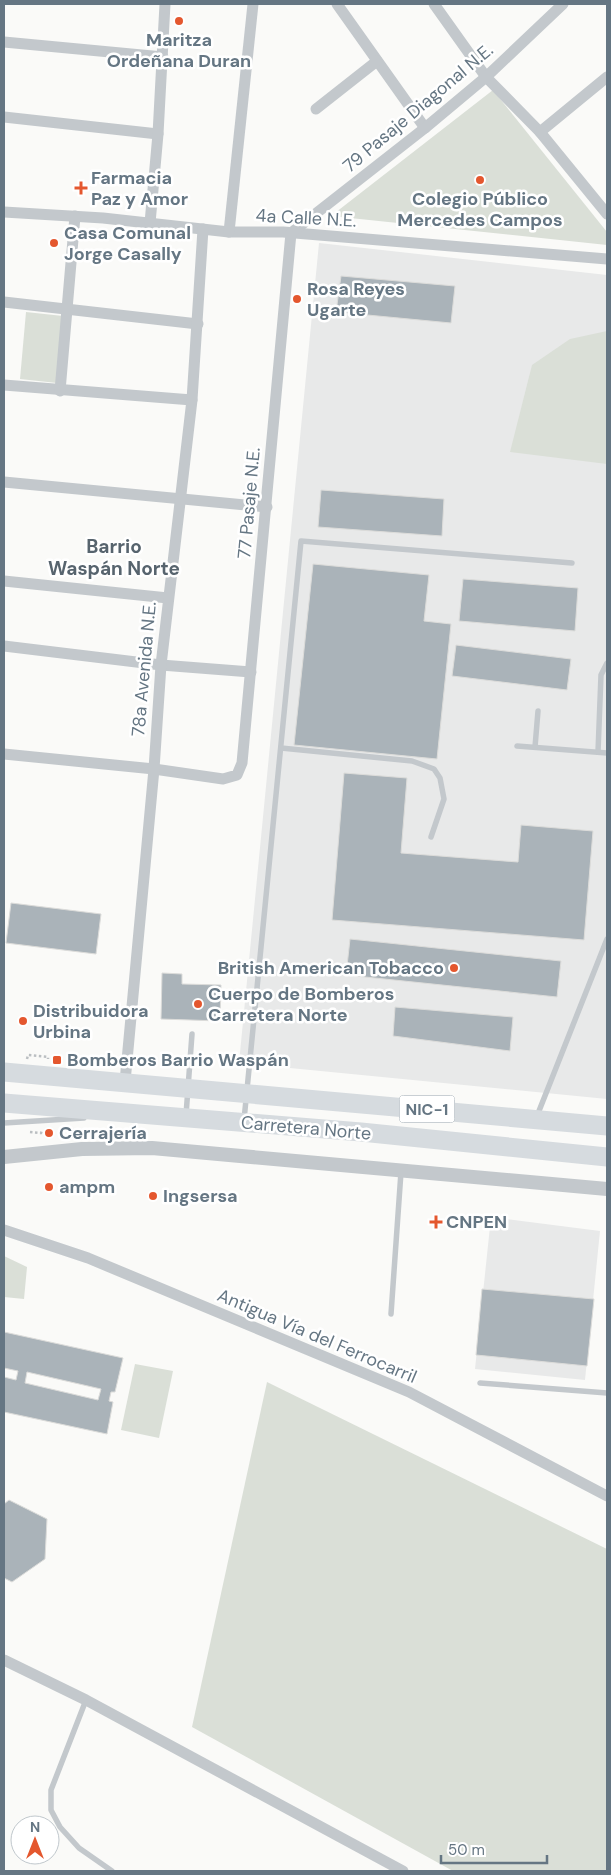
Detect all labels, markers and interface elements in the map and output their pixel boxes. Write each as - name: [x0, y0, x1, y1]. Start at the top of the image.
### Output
- marker: Maritza Ordeñana Duran: [173, 15, 185, 27]
- place label: Maritza Ordeñana Duran: [107, 28, 251, 73]
- street label: 79 Pasaje Diagonal N.E.: [338, 38, 498, 178]
- place label: Farmacia Paz y Amor: [91, 166, 188, 211]
- marker: Colegio Público Mercedes Campos: [474, 174, 486, 186]
- marker: Farmacia Paz y Amor: [75, 182, 87, 194]
- place label: Colegio Público Mercedes Campos: [397, 187, 563, 232]
- street label: 4a Calle N.E.: [255, 203, 357, 233]
- place label: Casa Comunal Jorge Casally: [64, 221, 191, 266]
- marker: Casa Comunal Jorge Casally: [48, 237, 60, 249]
- place label: Rosa Reyes Ugarte: [307, 277, 405, 322]
- marker: Rosa Reyes Ugarte: [291, 293, 303, 305]
- street label: 77 Pasaje N.E.: [232, 446, 266, 560]
- district label: Barrio Waspán Norte: [48, 534, 180, 581]
- street label: 78a Avenida N.E.: [126, 601, 162, 737]
- place label: British American Tobacco: [218, 956, 444, 980]
- marker: British American Tobacco: [448, 962, 460, 974]
- place label: Cuerpo de Bomberos Carretera Norte: [208, 982, 394, 1027]
- marker: Cuerpo de Bomberos Carretera Norte: [192, 998, 204, 1010]
- place label: Distribuidora Urbina: [33, 999, 149, 1044]
- marker: Distribuidora Urbina: [17, 1015, 29, 1027]
- place label: Bomberos Barrio Waspán: [67, 1048, 289, 1072]
- marker: Bomberos Barrio Waspán: [51, 1054, 63, 1066]
- road number: NIC-1: [400, 1096, 454, 1122]
- street label: Carretera Norte: [240, 1110, 372, 1146]
- place label: Cerrajería: [59, 1121, 147, 1145]
- marker: Cerrajería: [43, 1127, 55, 1139]
- place label: ampm: [59, 1175, 115, 1199]
- marker: ampm: [43, 1181, 55, 1193]
- place label: Ingsersa: [163, 1184, 238, 1208]
- marker: Ingsersa: [147, 1190, 159, 1202]
- place label: CNPEN: [446, 1210, 507, 1234]
- marker: CNPEN: [430, 1216, 442, 1228]
- street label: Antigua Vía del Ferrocarril: [214, 1283, 420, 1389]
- north arrow: [10, 1815, 60, 1865]
- text: N: [30, 1818, 40, 1836]
- scale bar: [441, 1832, 547, 1864]
- text: 50 m: [448, 1840, 485, 1860]

